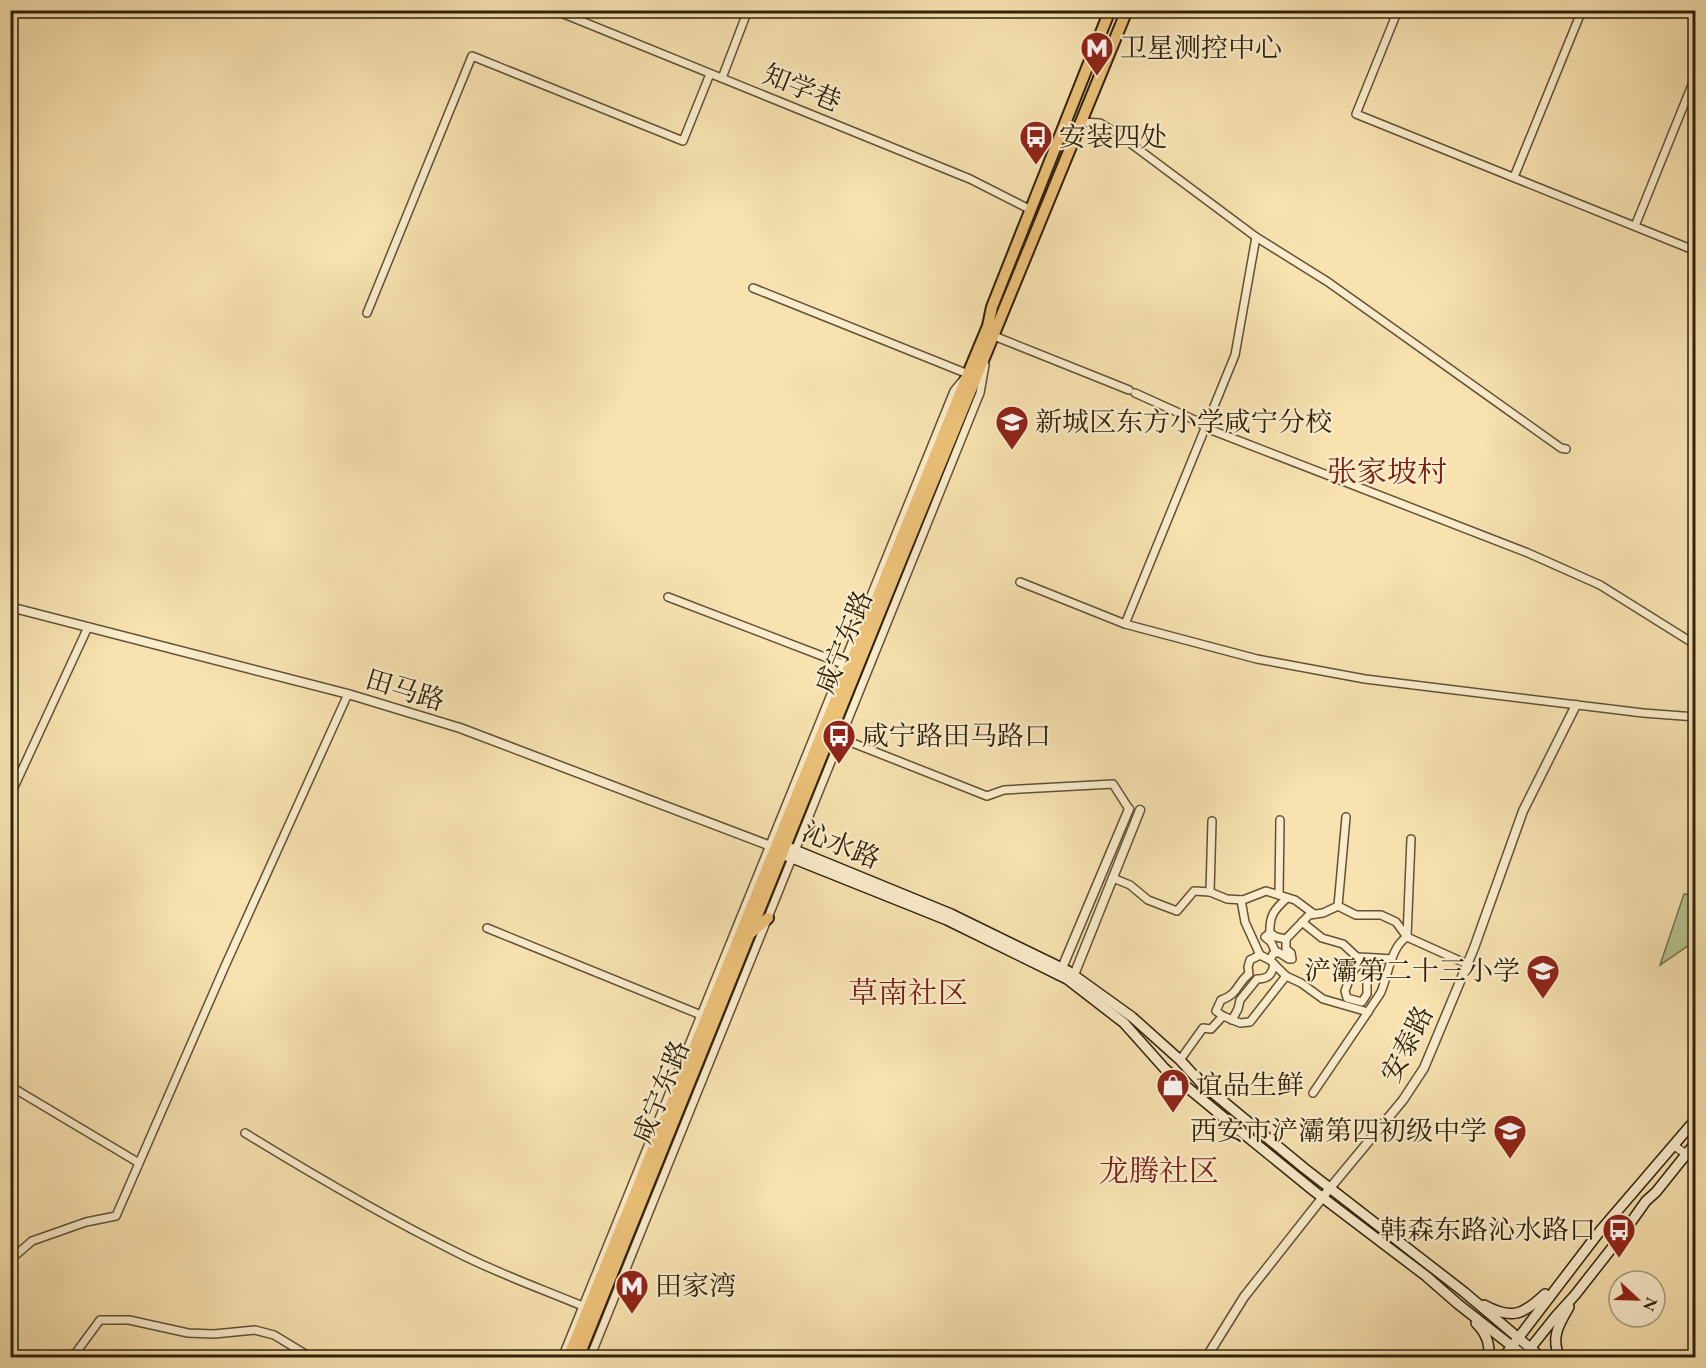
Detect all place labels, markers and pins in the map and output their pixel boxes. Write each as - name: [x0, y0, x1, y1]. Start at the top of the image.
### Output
- metro station icon: 卫星测控中心: [1079, 30, 1115, 77]
- place label: 卫星测控中心: [1120, 30, 1282, 65]
- bus stop icon: 安装四处: [1018, 119, 1054, 166]
- place label: 安装四处: [1059, 119, 1167, 154]
- school or university icon: 新城区东方小学咸宁分校: [994, 404, 1030, 451]
- place label: 新城区东方小学咸宁分校: [1035, 404, 1332, 439]
- bus stop icon: 咸宁路田马路口: [821, 718, 857, 765]
- place label: 咸宁路田马路口: [862, 718, 1051, 753]
- place label: 浐灞第二十三小学: [1304, 953, 1520, 988]
- school or university icon: 浐灞第二十三小学: [1525, 953, 1561, 1000]
- shop icon: 谊品生鲜: [1155, 1067, 1191, 1114]
- place label: 谊品生鲜: [1196, 1067, 1304, 1102]
- place label: 西安市浐灞第四初级中学: [1190, 1113, 1487, 1148]
- school or university icon: 西安市浐灞第四初级中学: [1492, 1113, 1528, 1160]
- place label: 韩森东路沁水路口: [1380, 1212, 1596, 1247]
- bus stop icon: 韩森东路沁水路口: [1601, 1212, 1637, 1259]
- metro station icon: 田家湾: [614, 1268, 650, 1315]
- place label: 田家湾: [655, 1268, 736, 1303]

